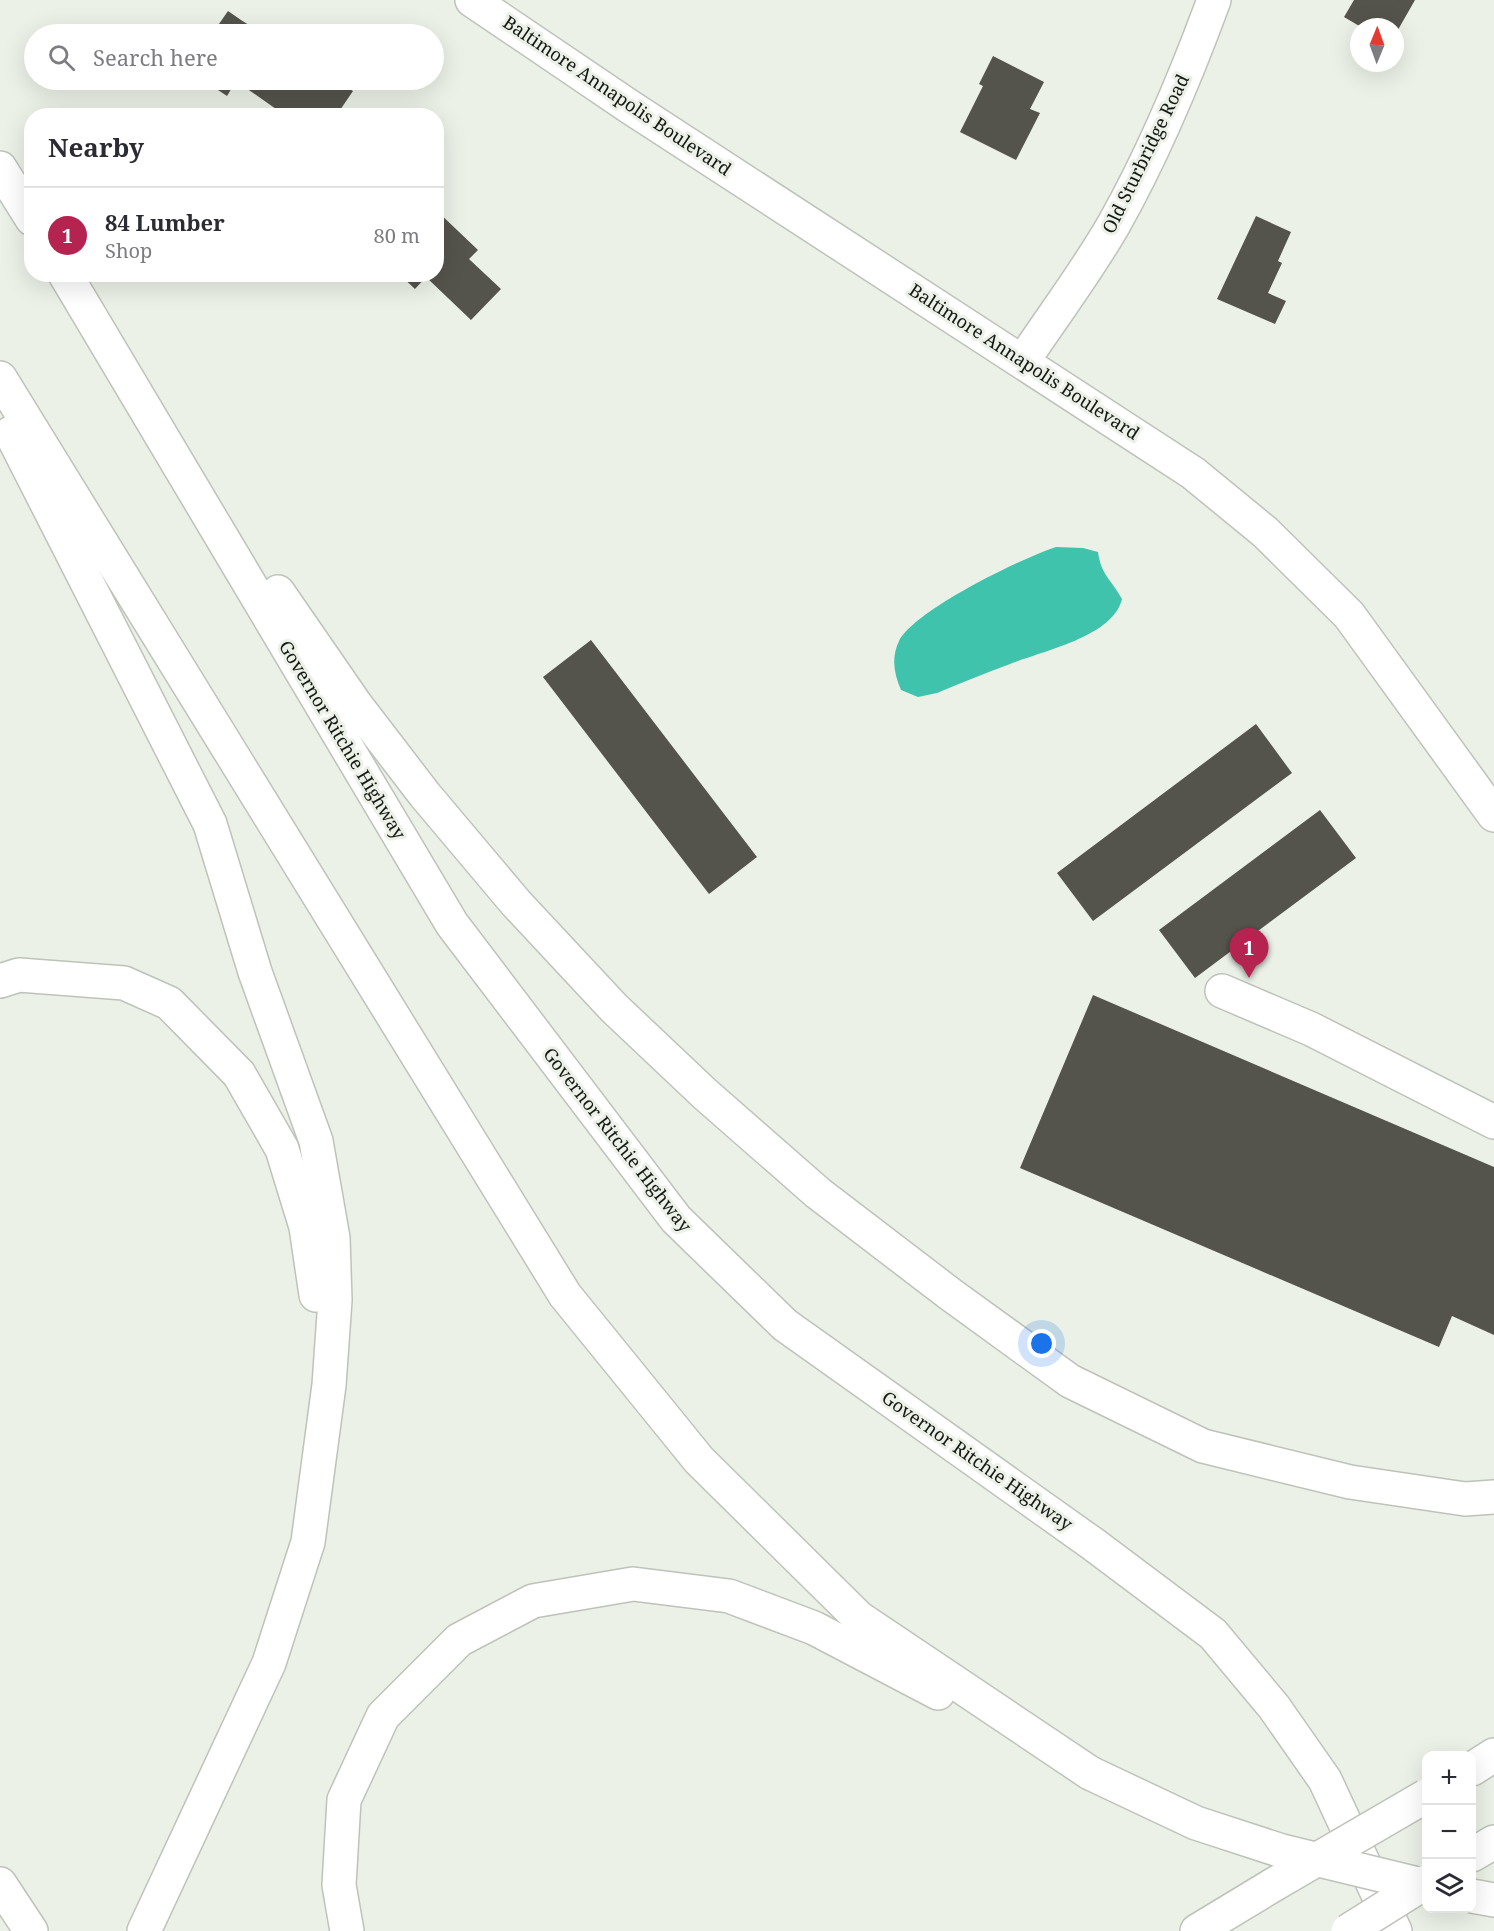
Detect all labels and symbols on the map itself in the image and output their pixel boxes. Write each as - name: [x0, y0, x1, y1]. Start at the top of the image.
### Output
- street label: Baltimore Annapolis Boulevard: [499, 10, 736, 181]
- north arrow: [1350, 18, 1404, 72]
- street label: Old Sturbridge Road: [1096, 70, 1194, 237]
- street label: Baltimore Annapolis Boulevard: [905, 277, 1144, 445]
- street label: Governor Ritchie Highway: [274, 636, 412, 844]
- pin: 1: [1230, 928, 1268, 978]
- street label: Governor Ritchie Highway: [538, 1042, 698, 1237]
- your location: [1027, 1329, 1056, 1358]
- street label: Governor Ritchie Highway: [877, 1385, 1078, 1536]

